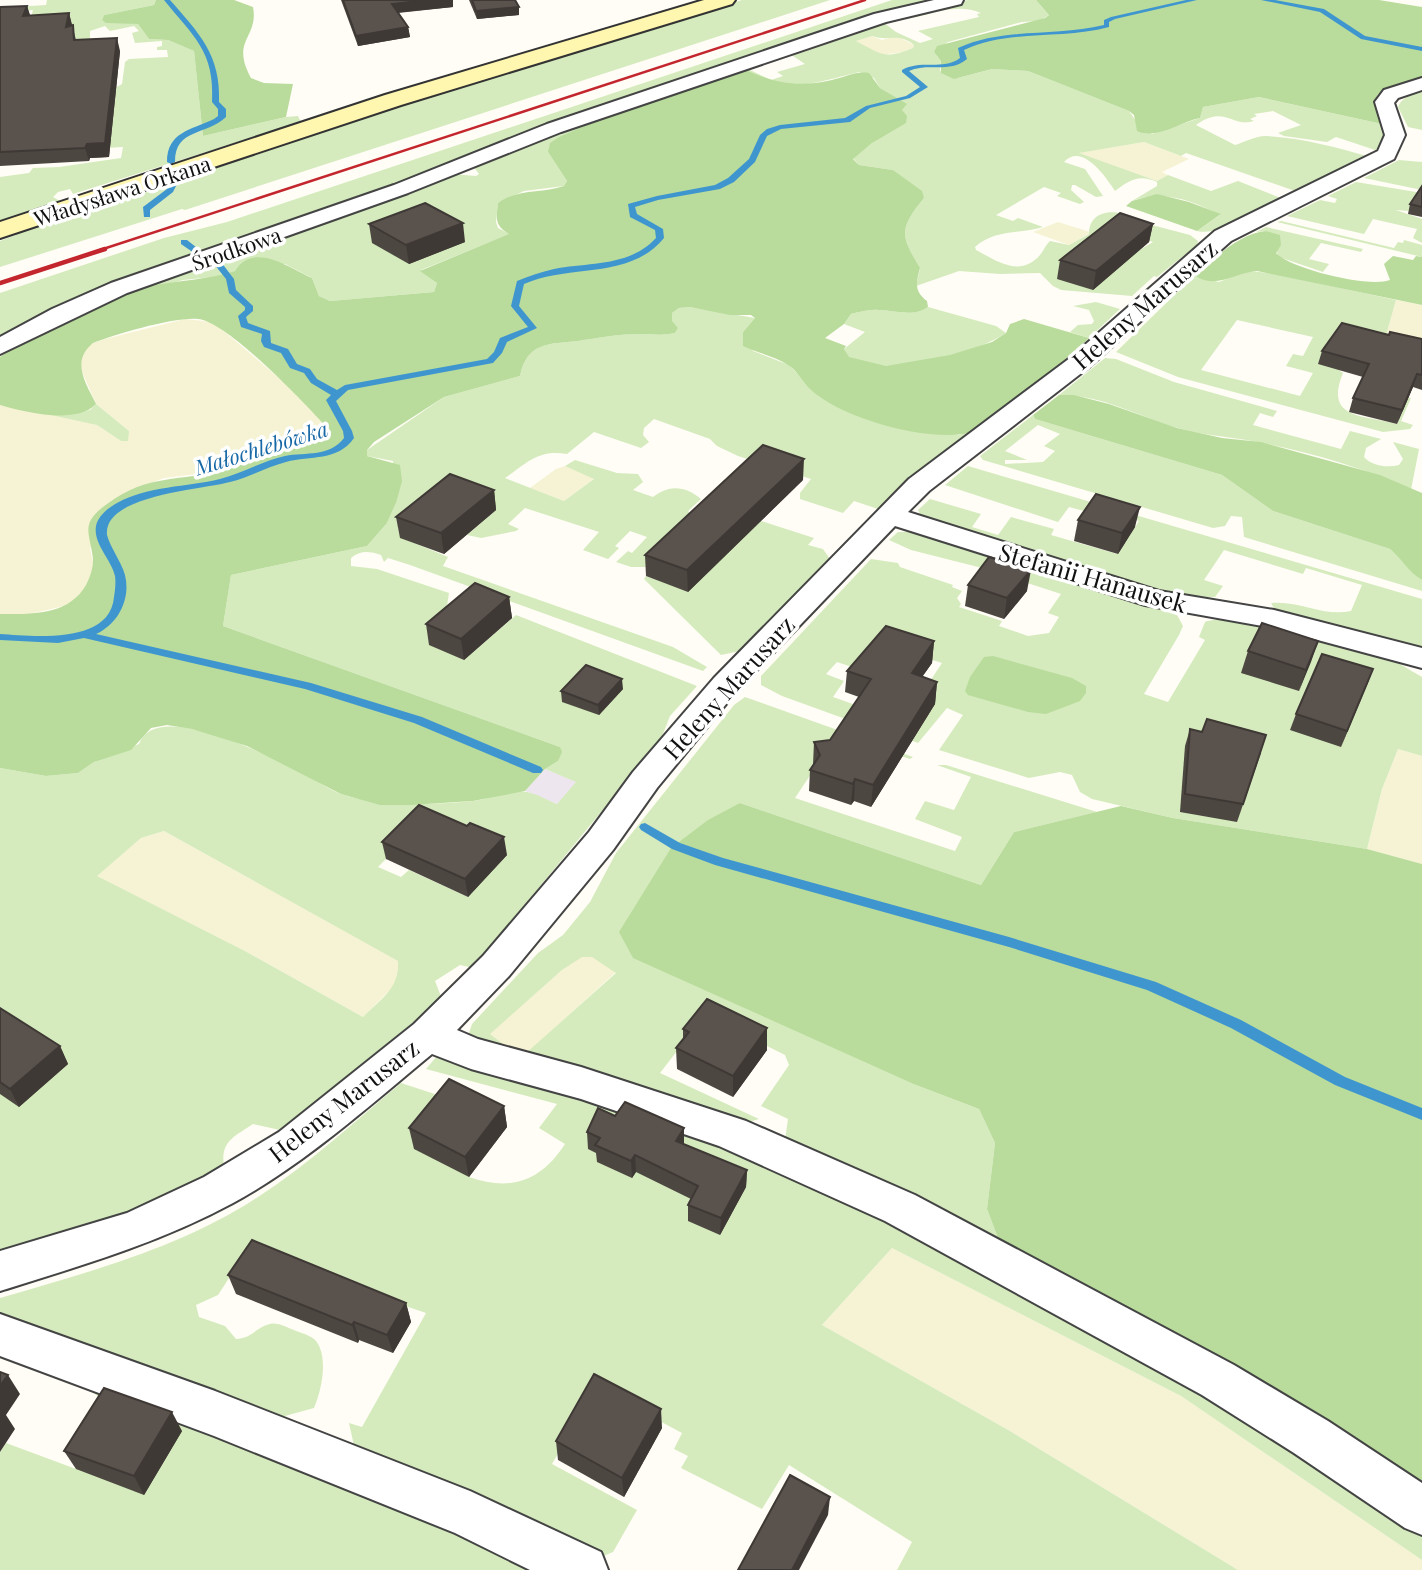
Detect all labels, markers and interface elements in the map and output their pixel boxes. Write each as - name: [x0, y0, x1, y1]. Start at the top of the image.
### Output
- street label: Władysława Orkana: [29, 148, 215, 232]
- street label: Środkowa: [188, 219, 285, 276]
- street label: Heleny Marusarz: [1065, 232, 1223, 376]
- water label: Małochlebówka: [190, 414, 331, 481]
- street label: Stefanii Hanausek: [995, 535, 1192, 619]
- street label: Heleny Marusarz: [655, 609, 801, 765]
- street label: Heleny Marusarz: [261, 1031, 425, 1169]

